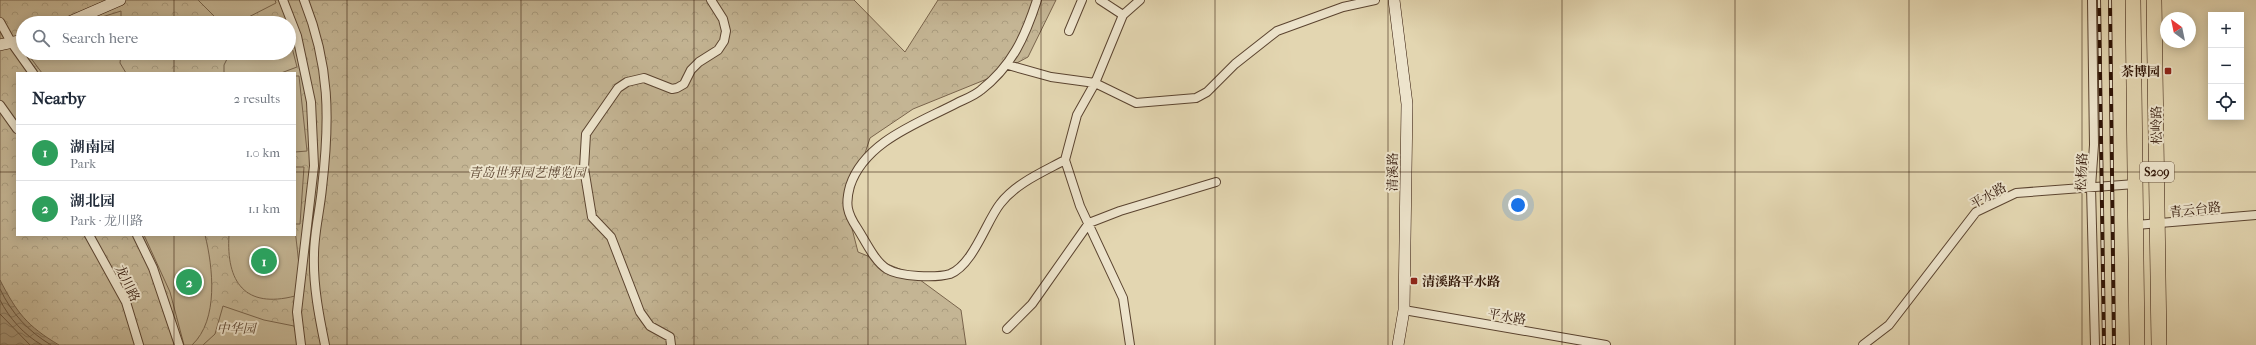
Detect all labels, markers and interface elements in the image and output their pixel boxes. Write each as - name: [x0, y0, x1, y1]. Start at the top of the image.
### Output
- north arrow: [2160, 12, 2196, 48]
- map controls: [2208, 12, 2244, 120]
- button: +: [2208, 12, 2244, 48]
- search box: [16, 16, 296, 60]
- icon: search: [30, 27, 52, 49]
- text: Search here: [62, 29, 138, 47]
- button: −: [2208, 48, 2244, 84]
- place label: 茶博园: [2121, 64, 2160, 79]
- marker: 茶博园: [2163, 66, 2173, 76]
- button: locate: [2208, 84, 2244, 120]
- text: Nearby: [32, 88, 86, 108]
- text: 2 results: [234, 91, 280, 106]
- street label: 松岭路: [2149, 105, 2164, 145]
- text: 湖南园: [70, 138, 115, 156]
- text: 1: [43, 145, 47, 160]
- text: 1.0 km: [245, 145, 280, 160]
- street label: 清溪路: [1385, 152, 1400, 192]
- street label: 松杨路: [2073, 152, 2090, 192]
- text: Park: [70, 156, 96, 171]
- road number: S209: [2140, 162, 2174, 182]
- park label: 青岛世界园艺博览园: [468, 165, 587, 180]
- street label: 平水路: [1968, 179, 2009, 211]
- text: 湖北园: [70, 192, 115, 210]
- your location: [1508, 195, 1528, 215]
- street label: 青云台路: [2168, 199, 2222, 220]
- text: 2: [42, 201, 48, 216]
- text: 1.1 km: [248, 201, 280, 216]
- text: Park · 龙川路: [70, 213, 143, 228]
- pin: 1: [251, 246, 277, 276]
- street label: 龙川路: [112, 262, 143, 304]
- pin: 2: [176, 267, 202, 297]
- place label: 清溪路平水路: [1422, 274, 1500, 289]
- marker: 清溪路平水路: [1409, 276, 1419, 286]
- street label: 平水路: [1486, 306, 1527, 327]
- park label: 中华园: [216, 321, 257, 336]

